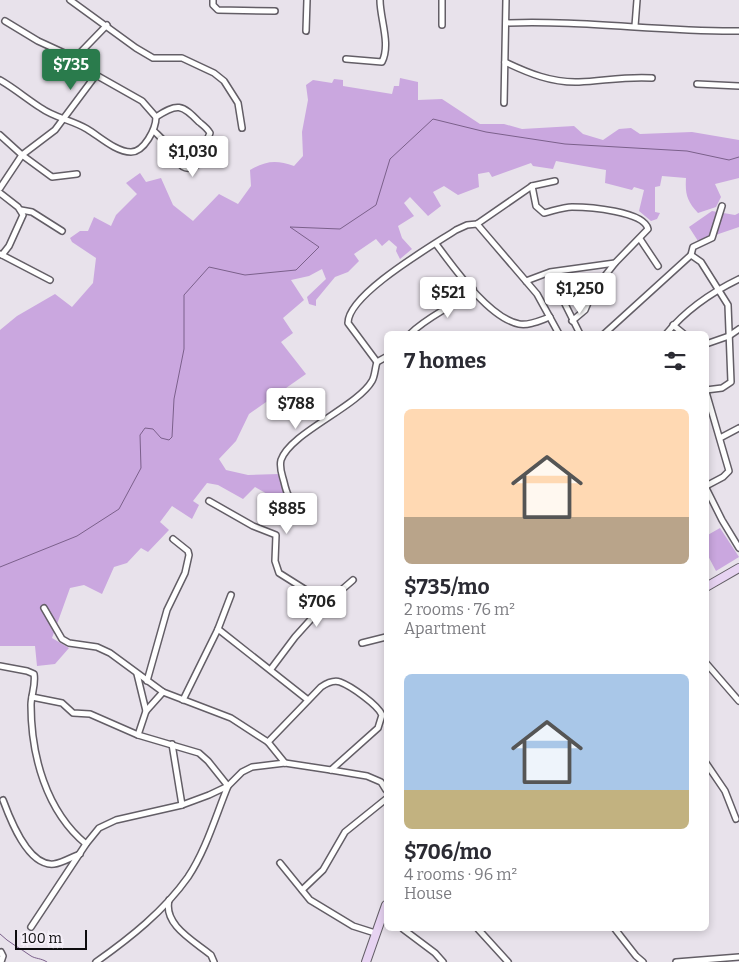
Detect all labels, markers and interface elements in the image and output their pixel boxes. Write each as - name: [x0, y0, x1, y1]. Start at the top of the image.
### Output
- pin: $735: [41, 48, 101, 91]
- text: $735: [53, 55, 89, 74]
- pin: $1,030: [152, 136, 234, 178]
- text: $1,030: [168, 142, 218, 161]
- pin: $1,250: [539, 272, 621, 315]
- pin: $521: [418, 276, 478, 319]
- text: $1,250: [556, 279, 604, 298]
- text: $521: [431, 283, 465, 302]
- icon: filters: [661, 347, 689, 375]
- text: 7 homes: [404, 348, 486, 374]
- pin: $788: [266, 388, 326, 430]
- text: $788: [277, 394, 315, 413]
- icon: home: [502, 442, 592, 532]
- pin: $885: [257, 492, 317, 535]
- text: $885: [268, 499, 306, 518]
- text: $735/mo: [404, 574, 490, 600]
- pin: $706: [287, 586, 347, 628]
- text: $706: [298, 592, 336, 611]
- text: 2 rooms · 76 m²: [404, 600, 515, 619]
- text: Apartment: [404, 619, 486, 638]
- icon: home: [502, 707, 592, 797]
- text: $706/mo: [404, 839, 492, 865]
- text: 4 rooms · 96 m²: [404, 865, 517, 884]
- text: House: [404, 884, 452, 903]
- scale bar: [15, 927, 88, 950]
- text: 100 m: [22, 930, 62, 947]

